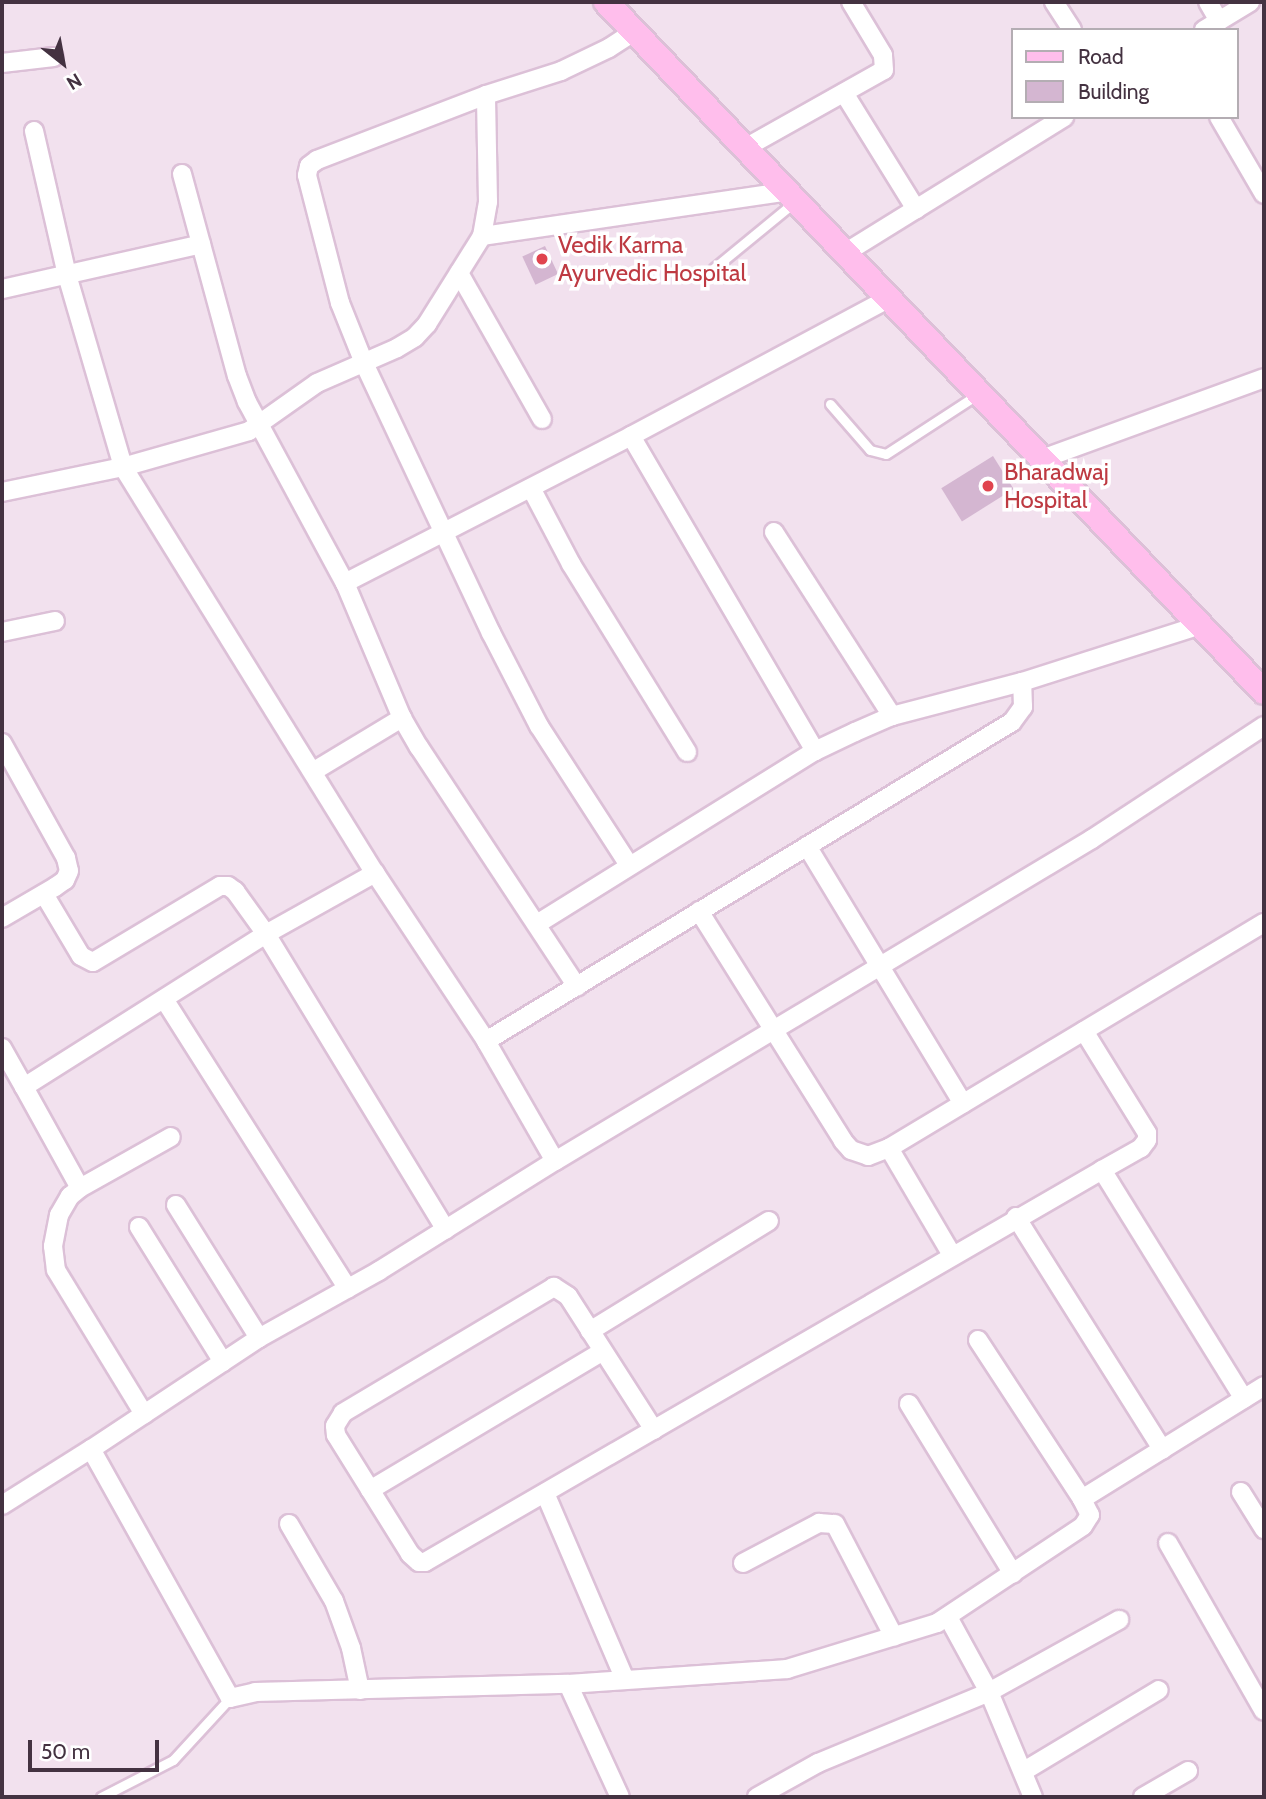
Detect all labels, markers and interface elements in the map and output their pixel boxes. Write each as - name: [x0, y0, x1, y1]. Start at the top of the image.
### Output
- north arrow: [28, 28, 98, 98]
- legend: [1010, 28, 1238, 119]
- text: Road: [1078, 44, 1124, 69]
- text: N: [62, 68, 86, 95]
- text: Building: [1078, 79, 1149, 104]
- place label: Vedik Karma Ayurvedic Hospital: [558, 231, 746, 287]
- marker: Vedik Karma Ayurvedic Hospital: [532, 249, 552, 269]
- place label: Bharadwaj Hospital: [1004, 458, 1109, 514]
- marker: Bharadwaj Hospital: [978, 476, 998, 496]
- scale bar: [32, 1726, 163, 1770]
- text: 50 m: [41, 1739, 90, 1764]

